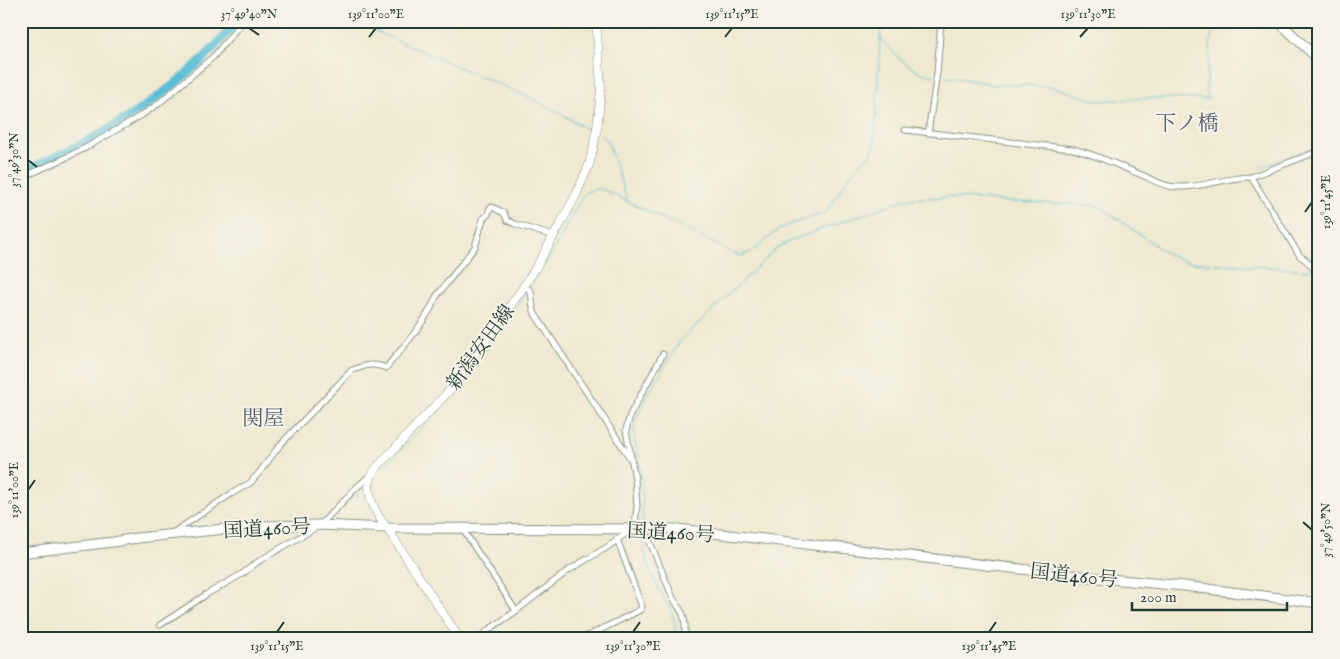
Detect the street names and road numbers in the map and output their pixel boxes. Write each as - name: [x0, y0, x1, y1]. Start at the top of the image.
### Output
- street label: 新潟安田線: [442, 300, 521, 396]
- street label: 国道460号: [222, 515, 312, 544]
- street label: 国道460号: [626, 519, 716, 548]
- street label: 国道460号: [1029, 559, 1119, 594]

